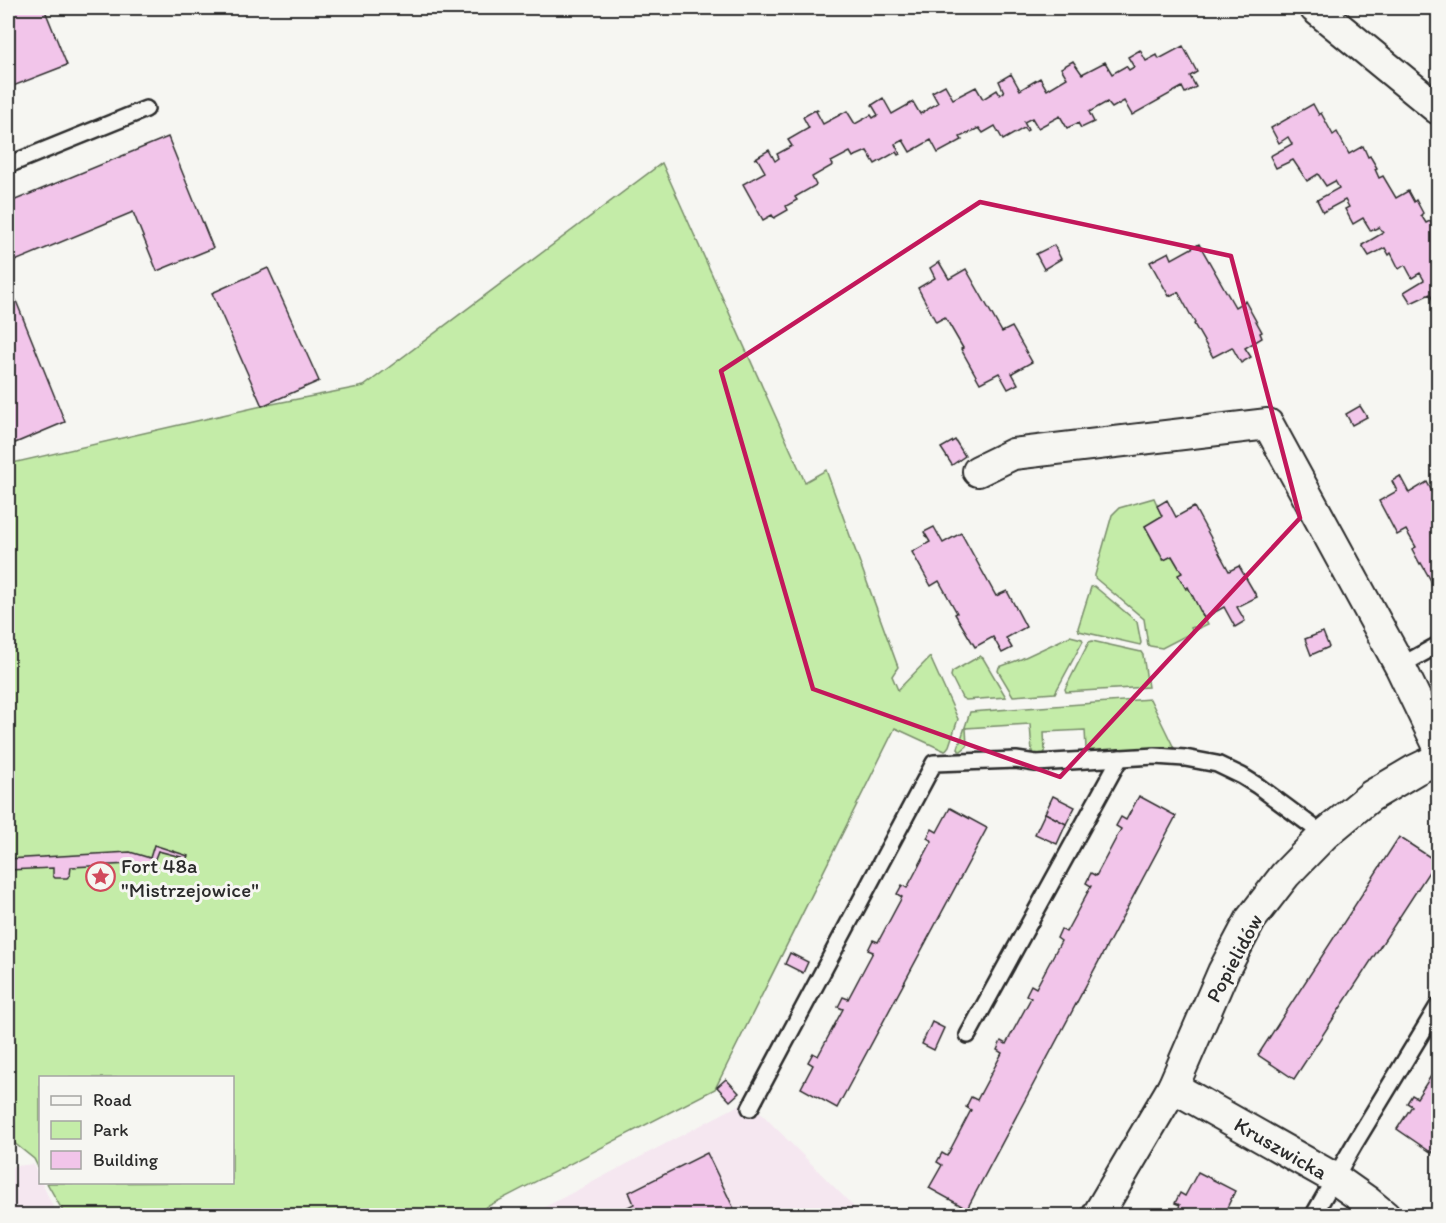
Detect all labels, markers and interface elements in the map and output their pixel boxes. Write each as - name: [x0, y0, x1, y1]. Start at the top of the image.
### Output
- place label: Fort 48a "Mistrzejowice": [121, 853, 259, 902]
- place icon: Fort 48a "Mistrzejowice": [84, 861, 116, 893]
- street label: Popielidów: [1200, 910, 1268, 1006]
- legend: [39, 1076, 234, 1184]
- text: Road: [93, 1089, 132, 1111]
- street label: Kruszwicka: [1230, 1111, 1332, 1185]
- text: Park: [93, 1119, 128, 1141]
- text: Building: [93, 1149, 159, 1171]

